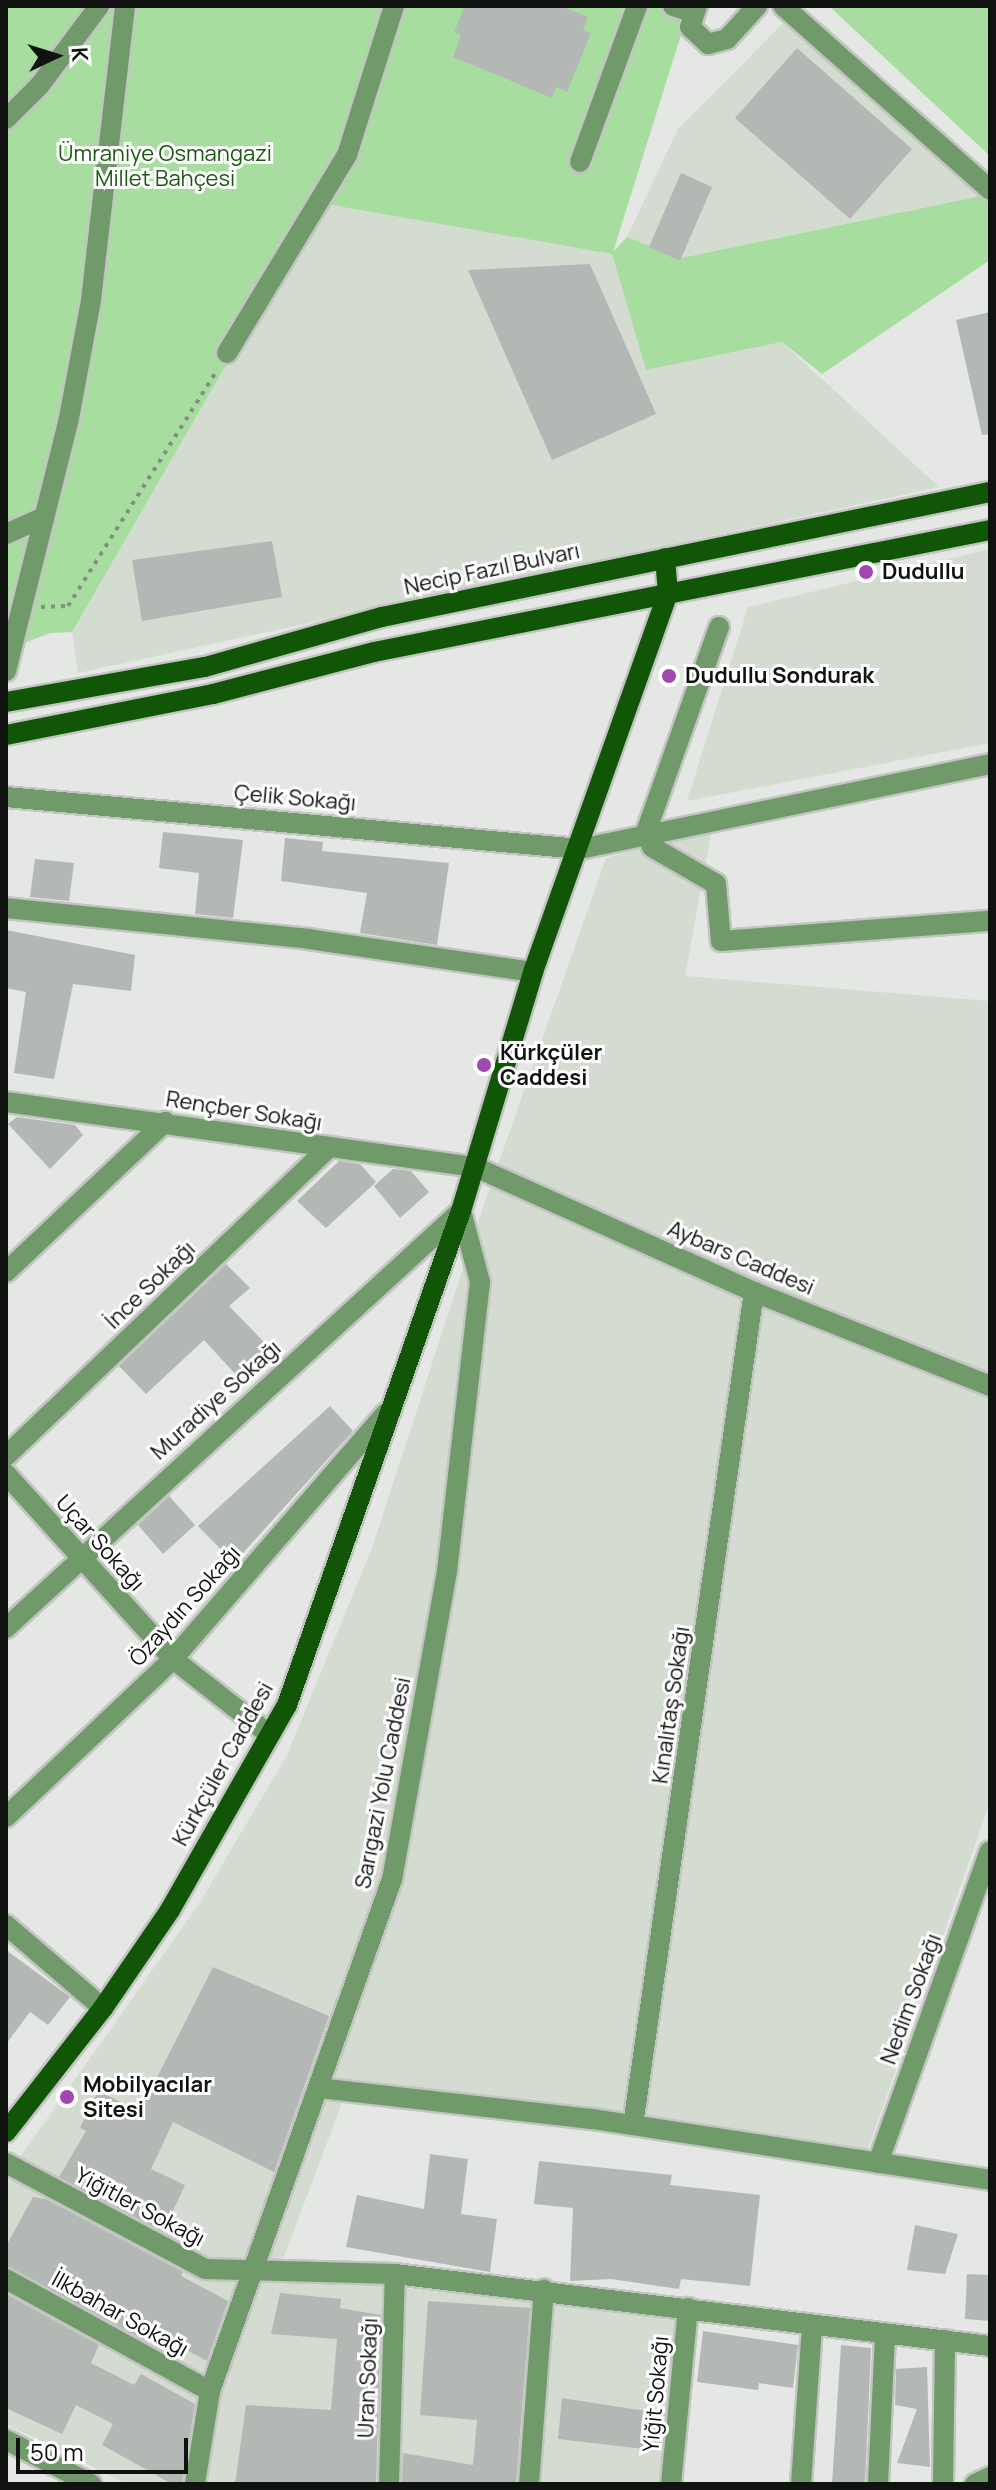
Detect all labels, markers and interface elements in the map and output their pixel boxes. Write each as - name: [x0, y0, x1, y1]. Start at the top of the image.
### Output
- north arrow: [16, 16, 96, 96]
- text: K: [64, 46, 95, 62]
- park label: Ümraniye Osmangazi Millet Bahçesi: [58, 140, 272, 192]
- street label: Necip Fazıl Bulvarı: [402, 537, 582, 601]
- place label: Dudullu: [882, 559, 965, 585]
- marker: Dudullu: [857, 563, 875, 581]
- place label: Dudullu Sondurak: [685, 663, 874, 689]
- marker: Dudullu Sondurak: [660, 667, 678, 685]
- street label: Çelik Sokağı: [233, 780, 357, 816]
- place label: Kürkçüler Caddesi: [500, 1039, 602, 1090]
- marker: Kürkçüler Caddesi: [475, 1056, 493, 1074]
- street label: Rençber Sokağı: [164, 1086, 324, 1136]
- street label: Aybars Caddesi: [664, 1215, 818, 1301]
- street label: İnce Sokağı: [99, 1236, 201, 1334]
- street label: Muradiye Sokağı: [146, 1335, 286, 1465]
- street label: Uçar Sokağı: [50, 1490, 150, 1596]
- street label: Özaydın Sokağı: [124, 1540, 246, 1672]
- street label: Kınalıtaş Sokağı: [647, 1625, 695, 1785]
- street label: Sarıgazi Yolu Caddesi: [350, 1675, 416, 1891]
- street label: Kürkçüler Caddesi: [167, 1678, 279, 1850]
- street label: Nedim Sokağı: [875, 1930, 947, 2068]
- place label: Mobilyacılar Sitesi: [83, 2071, 212, 2122]
- marker: Mobilyacılar Sitesi: [58, 2088, 76, 2106]
- street label: Yiğitler Sokağı: [71, 2162, 209, 2252]
- street label: İlkbahar Sokağı: [47, 2266, 193, 2362]
- street label: Uran Sokağı: [353, 2317, 383, 2439]
- street label: Yiğit Sokağı: [638, 2335, 674, 2453]
- scale bar: [20, 2422, 192, 2472]
- text: 50 m: [30, 2435, 84, 2468]

